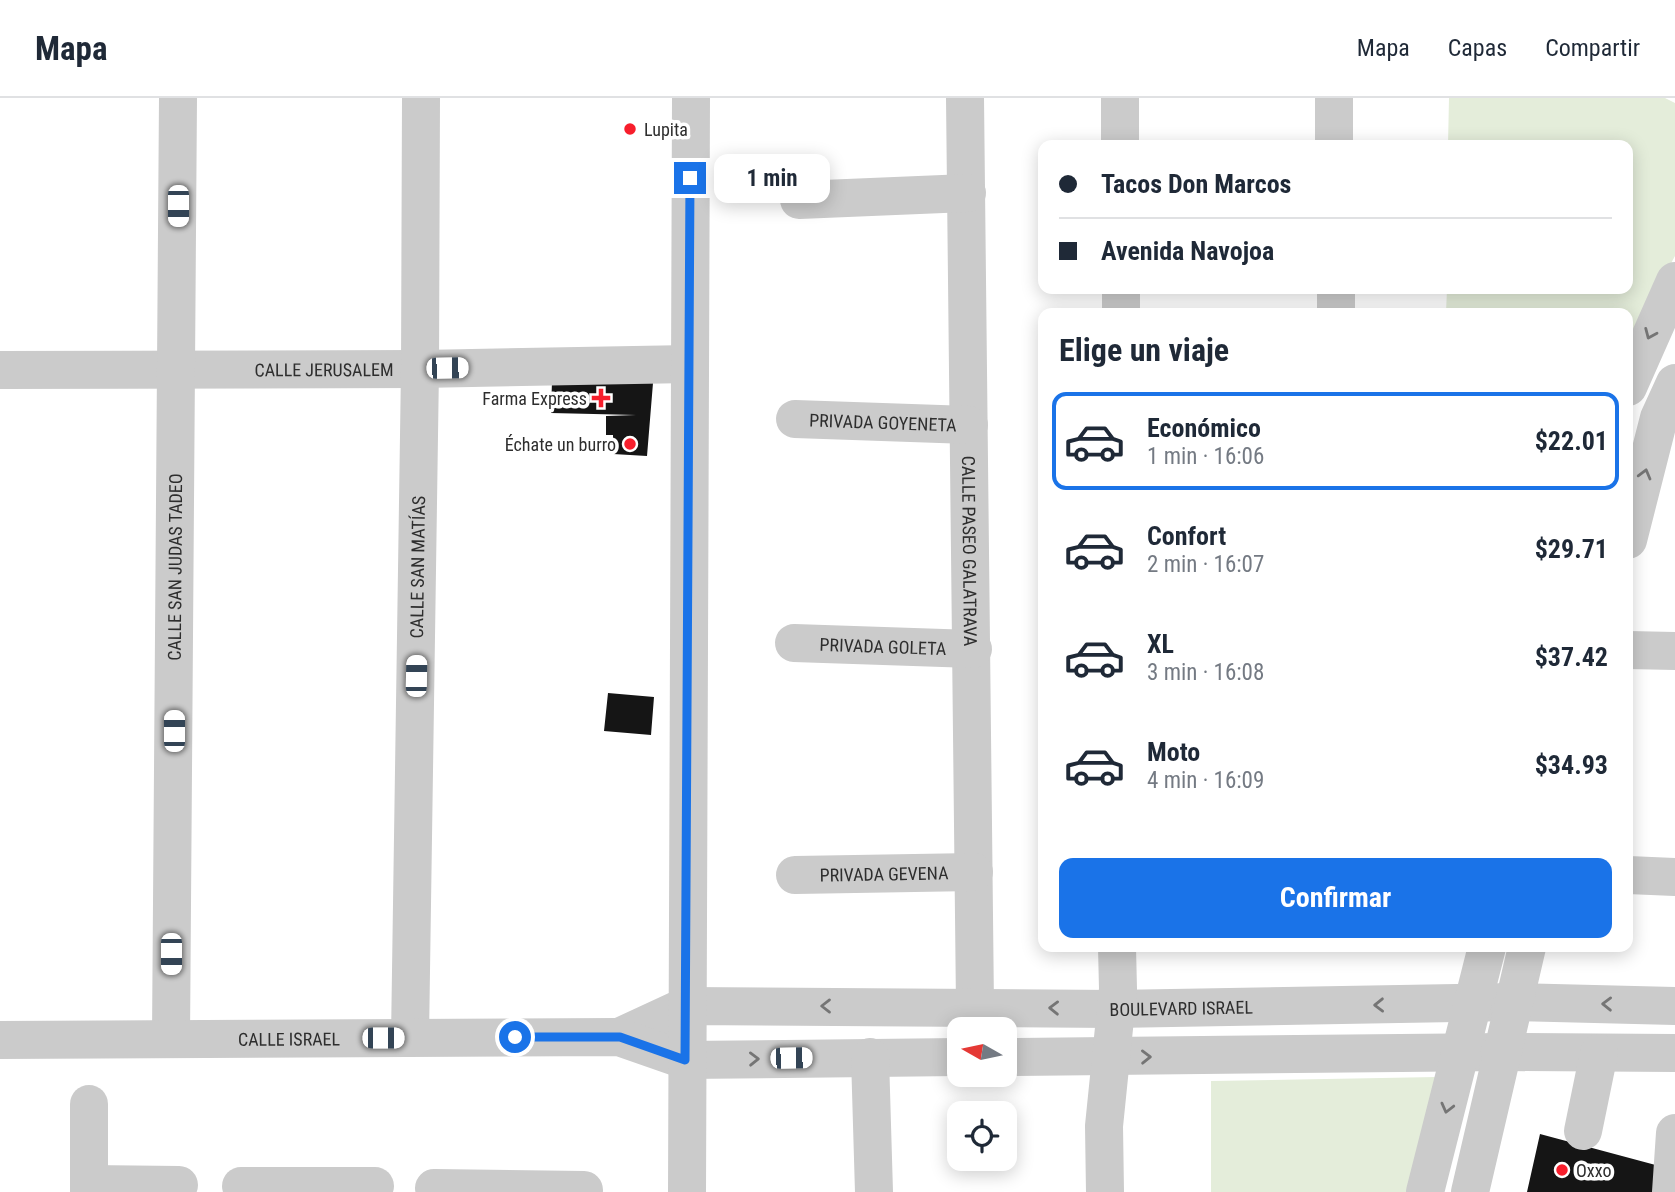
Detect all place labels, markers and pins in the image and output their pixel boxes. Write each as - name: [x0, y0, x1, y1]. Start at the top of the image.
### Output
- place label: Lupita: [644, 119, 688, 140]
- marker: Lupita: [622, 121, 638, 137]
- place label: Farma Express: [482, 388, 587, 409]
- marker: Farma Express: [593, 390, 609, 406]
- place label: Échate un burro: [505, 434, 616, 455]
- marker: Échate un burro: [622, 436, 638, 452]
- place label: Oxxo: [1576, 1160, 1611, 1181]
- marker: Oxxo: [1554, 1162, 1570, 1178]

